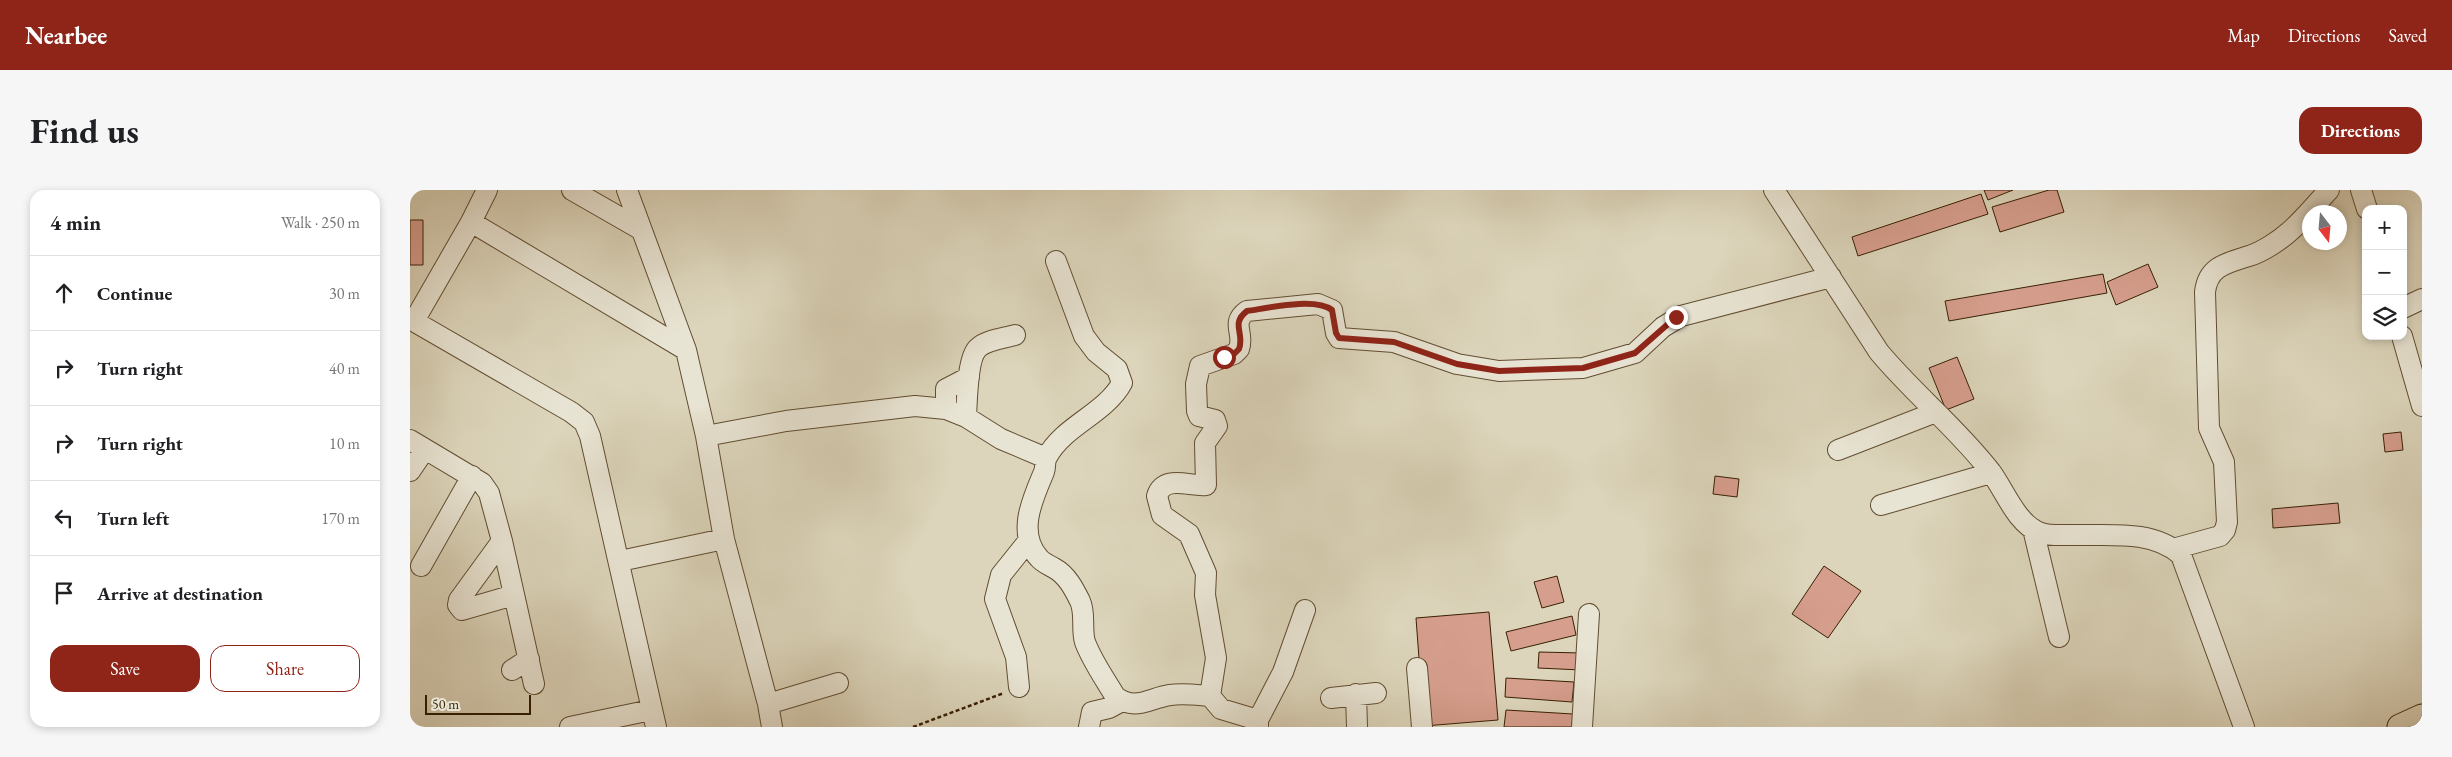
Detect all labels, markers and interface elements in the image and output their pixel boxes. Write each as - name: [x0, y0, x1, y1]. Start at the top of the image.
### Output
- text: Nearbee: [25, 20, 107, 51]
- text: Map: [2228, 24, 2260, 47]
- text: Directions: [2288, 24, 2360, 47]
- text: Saved: [2388, 24, 2427, 47]
- button: Directions: [2299, 107, 2422, 154]
- text: Find us: [30, 108, 139, 153]
- north arrow: [2302, 205, 2347, 250]
- map controls: [2362, 205, 2407, 340]
- button: +: [2362, 205, 2407, 250]
- text: 4 min: [50, 209, 101, 236]
- text: Walk · 250 m: [281, 212, 360, 233]
- button: −: [2362, 250, 2407, 295]
- icon: ahead: [50, 279, 78, 307]
- text: Continue: [97, 281, 172, 306]
- text: 30 m: [329, 283, 360, 304]
- button: layers: [2362, 295, 2407, 340]
- route end: [1665, 306, 1688, 329]
- route start: [1213, 346, 1236, 369]
- icon: right: [50, 354, 78, 382]
- text: Turn right: [97, 356, 183, 381]
- text: 40 m: [329, 358, 360, 379]
- icon: right: [50, 429, 78, 457]
- text: Turn right: [97, 431, 183, 456]
- text: 10 m: [329, 433, 360, 454]
- icon: left: [50, 504, 78, 532]
- text: Turn left: [97, 506, 169, 531]
- text: 170 m: [321, 508, 360, 529]
- icon: arrive: [50, 579, 78, 607]
- text: Arrive at destination: [97, 581, 263, 606]
- button: Save: [50, 645, 200, 692]
- button: Share: [210, 645, 360, 692]
- scale bar: [425, 692, 531, 715]
- text: 50 m: [432, 695, 459, 713]

